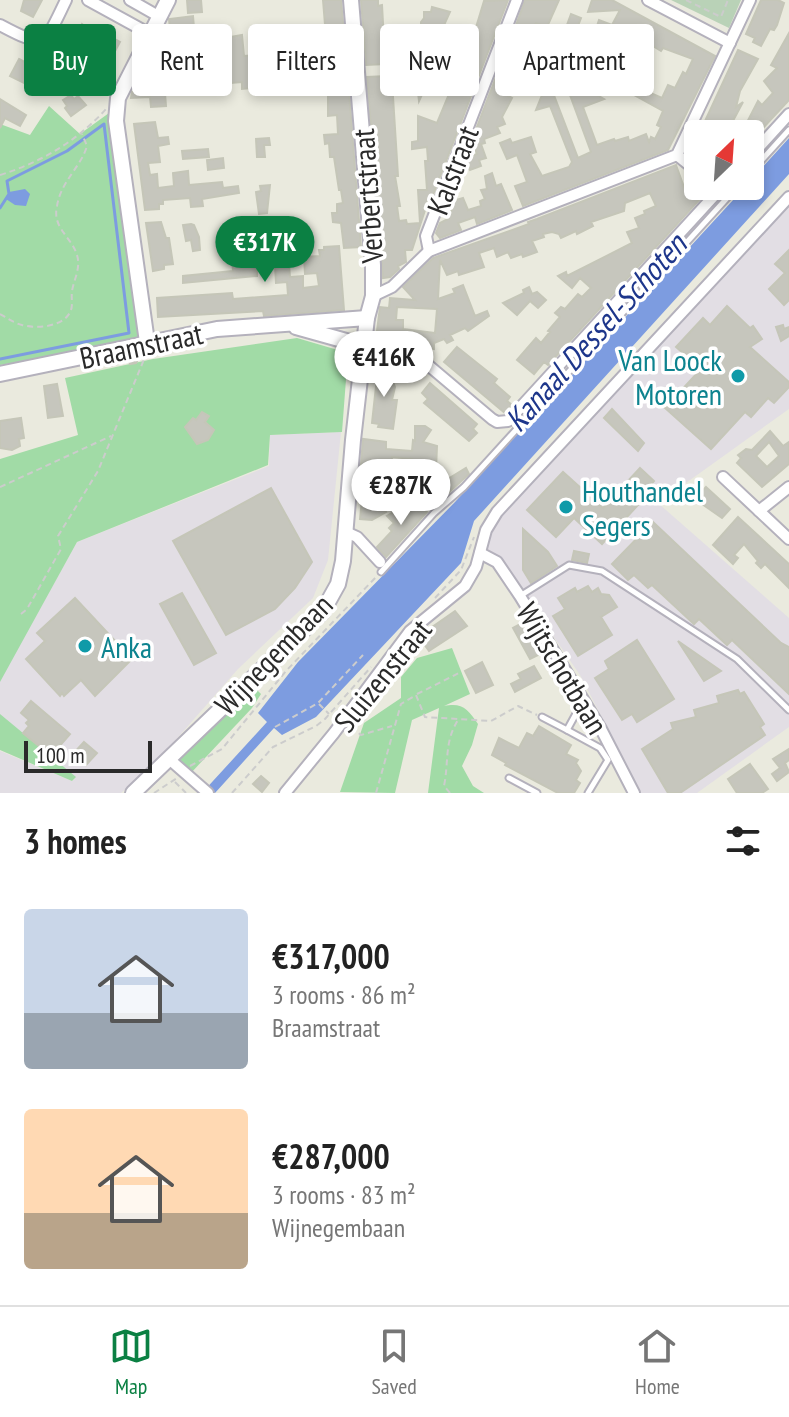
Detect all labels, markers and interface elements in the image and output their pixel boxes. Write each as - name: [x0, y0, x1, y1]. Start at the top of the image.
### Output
- chip: Buy: [24, 24, 116, 96]
- chip: Rent: [132, 24, 232, 96]
- chip: Filters: [248, 24, 364, 96]
- chip: New: [380, 24, 479, 96]
- chip: Apartment: [495, 24, 654, 96]
- street label: Kalstraat: [417, 119, 487, 220]
- north arrow: [684, 120, 764, 200]
- map controls: [684, 120, 764, 200]
- street label: Verbertstraat: [343, 127, 391, 265]
- pin: €317K: [209, 216, 321, 284]
- water label: Kanaal Dessel-Schoten: [495, 223, 696, 440]
- text: €317K: [233, 225, 297, 258]
- street label: Braamstraat: [76, 313, 207, 377]
- pin: €416K: [328, 331, 440, 399]
- text: €416K: [352, 340, 416, 373]
- place label: Van Loock Motoren: [617, 340, 722, 413]
- marker: Van Loock Motoren: [729, 367, 747, 385]
- pin: €287K: [345, 459, 457, 527]
- text: €287K: [369, 468, 433, 501]
- place label: Houthandel Segers: [582, 471, 703, 544]
- marker: Houthandel Segers: [557, 498, 575, 516]
- street label: Wijnegembaan: [206, 585, 340, 723]
- street label: Wijtschotbaan: [508, 595, 618, 741]
- street label: Sluizenstraat: [325, 610, 440, 739]
- place label: Anka: [101, 627, 152, 666]
- marker: Anka: [76, 637, 94, 655]
- scale bar: [24, 737, 152, 773]
- text: 100 m: [36, 741, 85, 769]
- text: 3 homes: [24, 819, 127, 863]
- icon: filters: [721, 819, 765, 863]
- text: €317,000: [272, 934, 390, 978]
- icon: home: [88, 941, 184, 1037]
- text: 3 rooms · 86 m²: [272, 978, 416, 1011]
- text: Braamstraat: [272, 1011, 380, 1044]
- text: €287,000: [272, 1134, 390, 1178]
- icon: home: [88, 1141, 184, 1237]
- text: 3 rooms · 83 m²: [272, 1178, 416, 1211]
- text: Wijnegembaan: [272, 1211, 405, 1244]
- tab: Map: [109, 1324, 153, 1400]
- tab: Saved: [371, 1324, 417, 1400]
- tab: Home: [635, 1324, 680, 1400]

